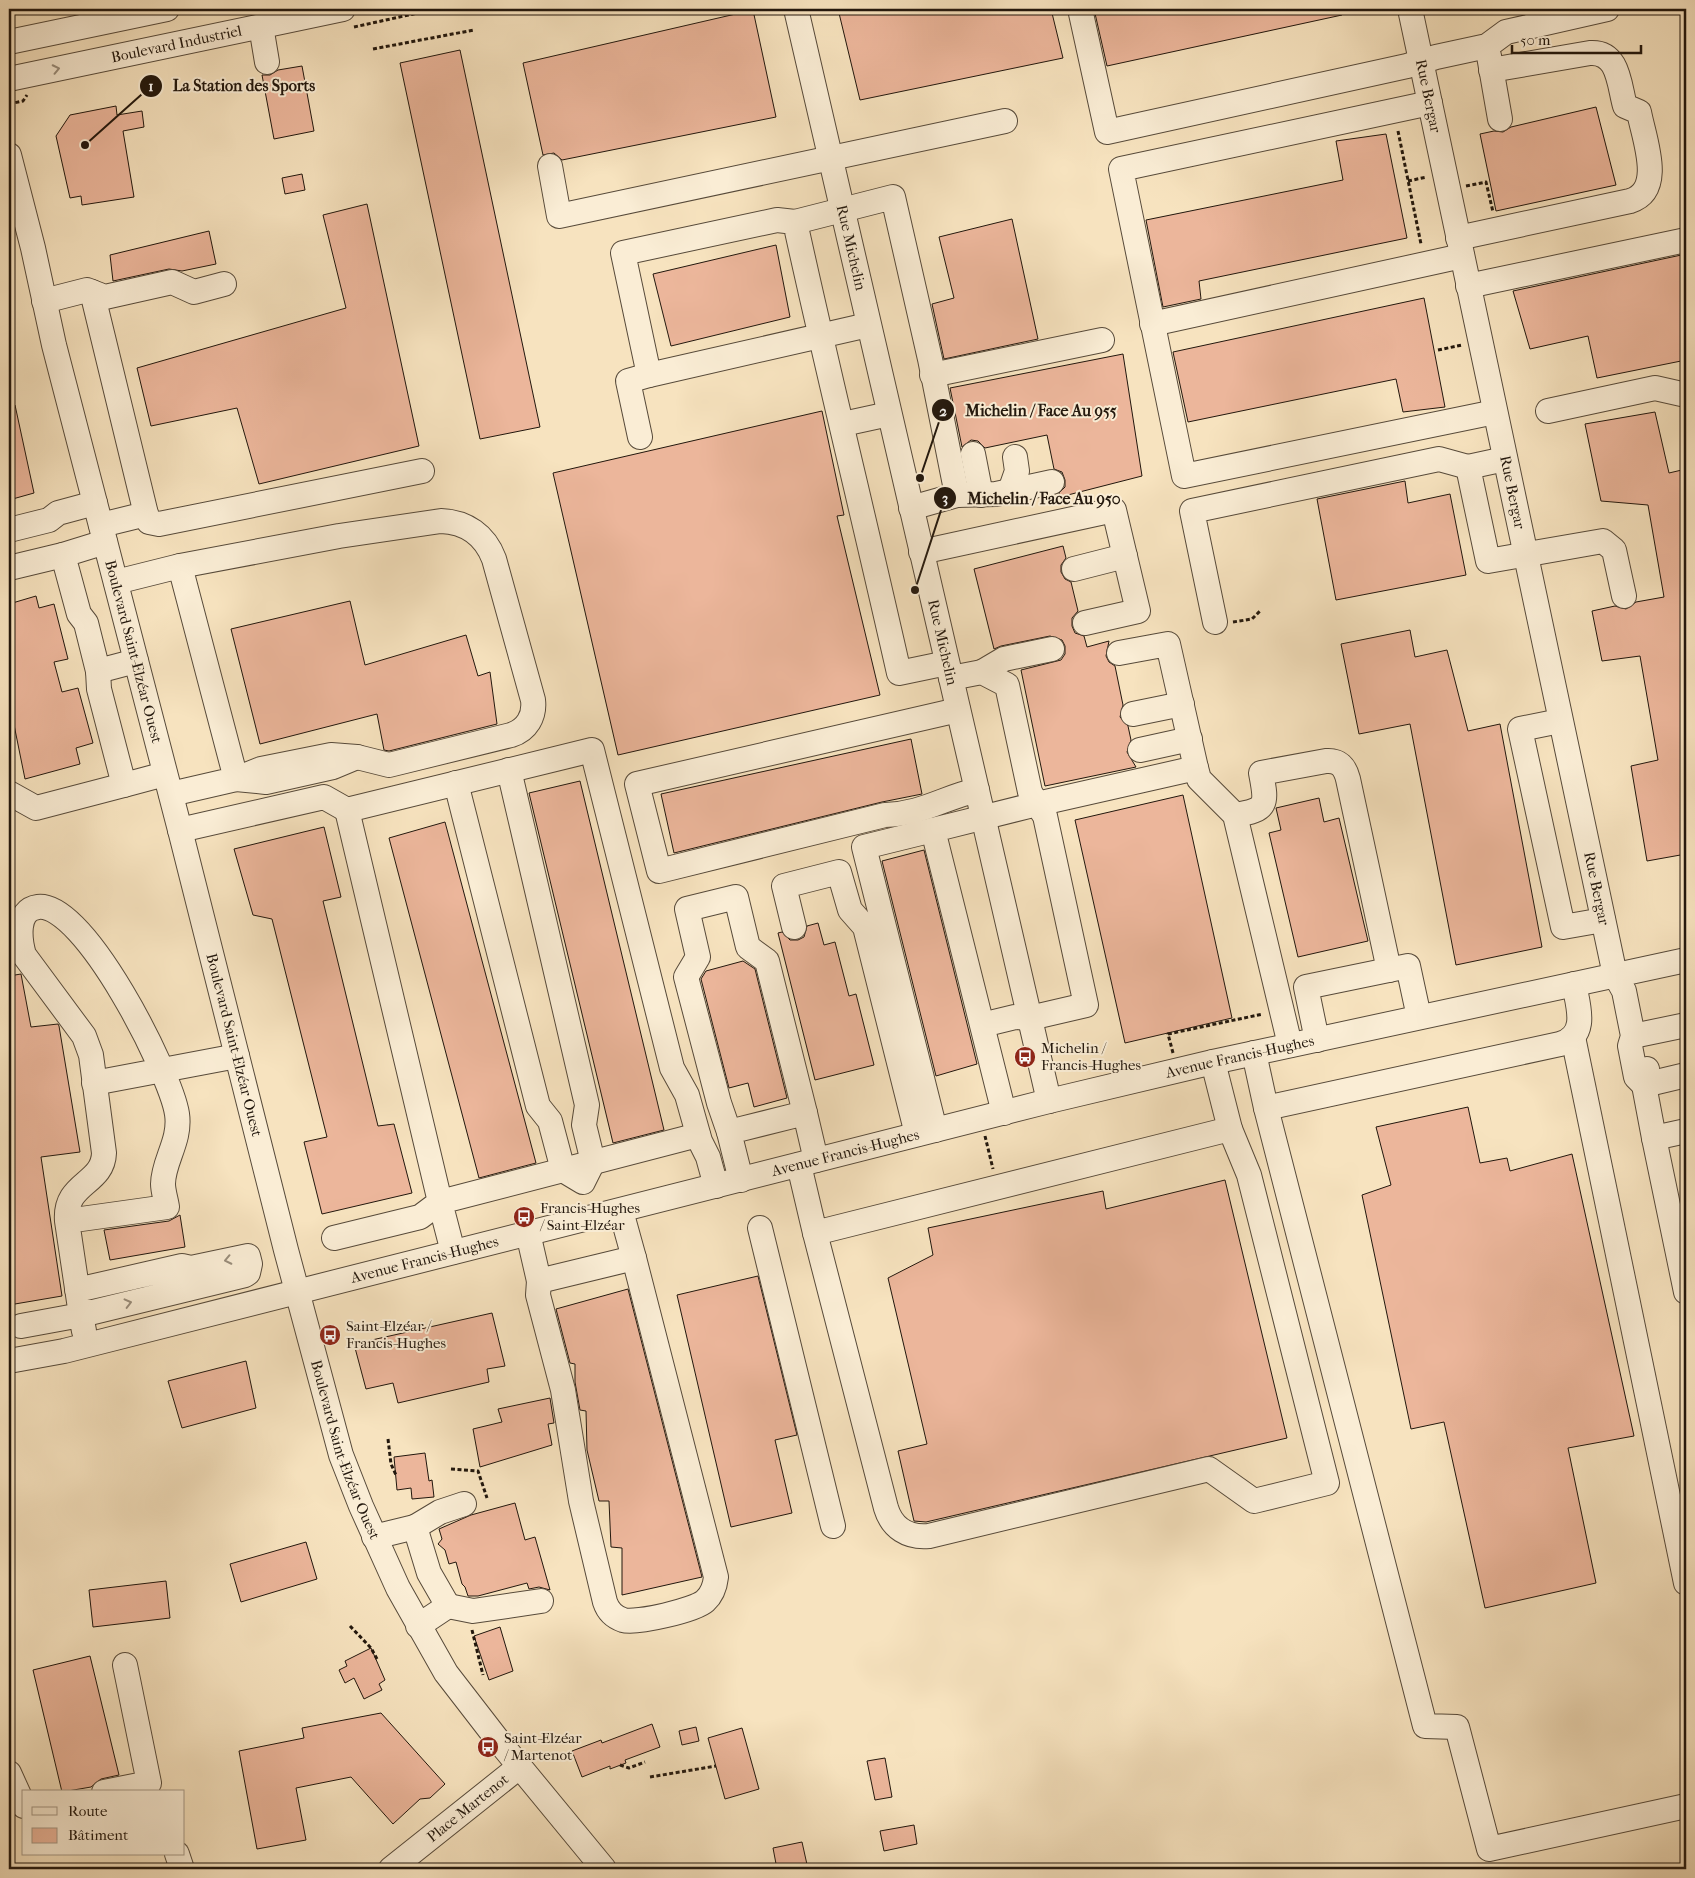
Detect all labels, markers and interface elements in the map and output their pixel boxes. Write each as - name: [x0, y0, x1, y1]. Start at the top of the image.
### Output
- street label: Boulevard Industriel: [109, 21, 243, 66]
- scale bar: [1512, 22, 1641, 54]
- text: 50 m: [1520, 31, 1551, 49]
- street label: Rue Bergar: [1412, 58, 1445, 135]
- one-way arrow: [52, 64, 61, 75]
- callout: La Station des Sports: [138, 70, 326, 101]
- text: La Station des Sports: [173, 76, 315, 96]
- text: 1: [148, 77, 154, 95]
- street label: Rue Michelin: [833, 203, 870, 293]
- callout: Michelin / Face Au 955: [930, 395, 1127, 426]
- text: Michelin / Face Au 955: [964, 401, 1117, 421]
- text: 2: [939, 402, 947, 420]
- street label: Rue Bergar: [1496, 454, 1529, 531]
- callout: Michelin / Face Au 950: [932, 483, 1131, 514]
- text: 3: [942, 489, 948, 507]
- text: Michelin / Face Au 950: [966, 489, 1121, 509]
- street label: Boulevard Saint-Elzéar Ouest: [101, 558, 166, 746]
- street label: Rue Michelin: [924, 598, 961, 687]
- street label: Rue Bergar: [1580, 850, 1613, 927]
- street label: Boulevard Saint-Elzéar Ouest: [202, 951, 266, 1139]
- street label: Avenue Francis-Hughes: [1163, 1031, 1316, 1082]
- place label: Michelin / Francis-Hughes: [1041, 1039, 1141, 1074]
- bus stop icon: Michelin / Francis-Hughes: [1013, 1045, 1037, 1069]
- street label: Avenue Francis-Hughes: [769, 1125, 922, 1180]
- place label: Francis-Hughes / Saint-Elzéar: [539, 1199, 640, 1234]
- bus stop icon: Francis-Hughes / Saint-Elzéar: [512, 1205, 536, 1229]
- street label: Avenue Francis-Hughes: [348, 1232, 501, 1287]
- one-way arrow: [223, 1254, 232, 1265]
- one-way arrow: [124, 1299, 132, 1309]
- place label: Saint-Elzéar / Francis-Hughes: [346, 1317, 446, 1352]
- bus stop icon: Saint-Elzéar / Francis-Hughes: [318, 1323, 342, 1347]
- street label: Boulevard Saint-Elzéar Ouest: [307, 1358, 384, 1543]
- place label: Saint-Elzéar / Martenot: [503, 1729, 582, 1764]
- bus stop icon: Saint-Elzéar / Martenot: [476, 1735, 500, 1759]
- street label: Place Martenot: [423, 1770, 512, 1846]
- legend: [22, 1790, 185, 1856]
- text: Route: [68, 1802, 108, 1820]
- text: Bâtiment: [68, 1826, 129, 1844]

